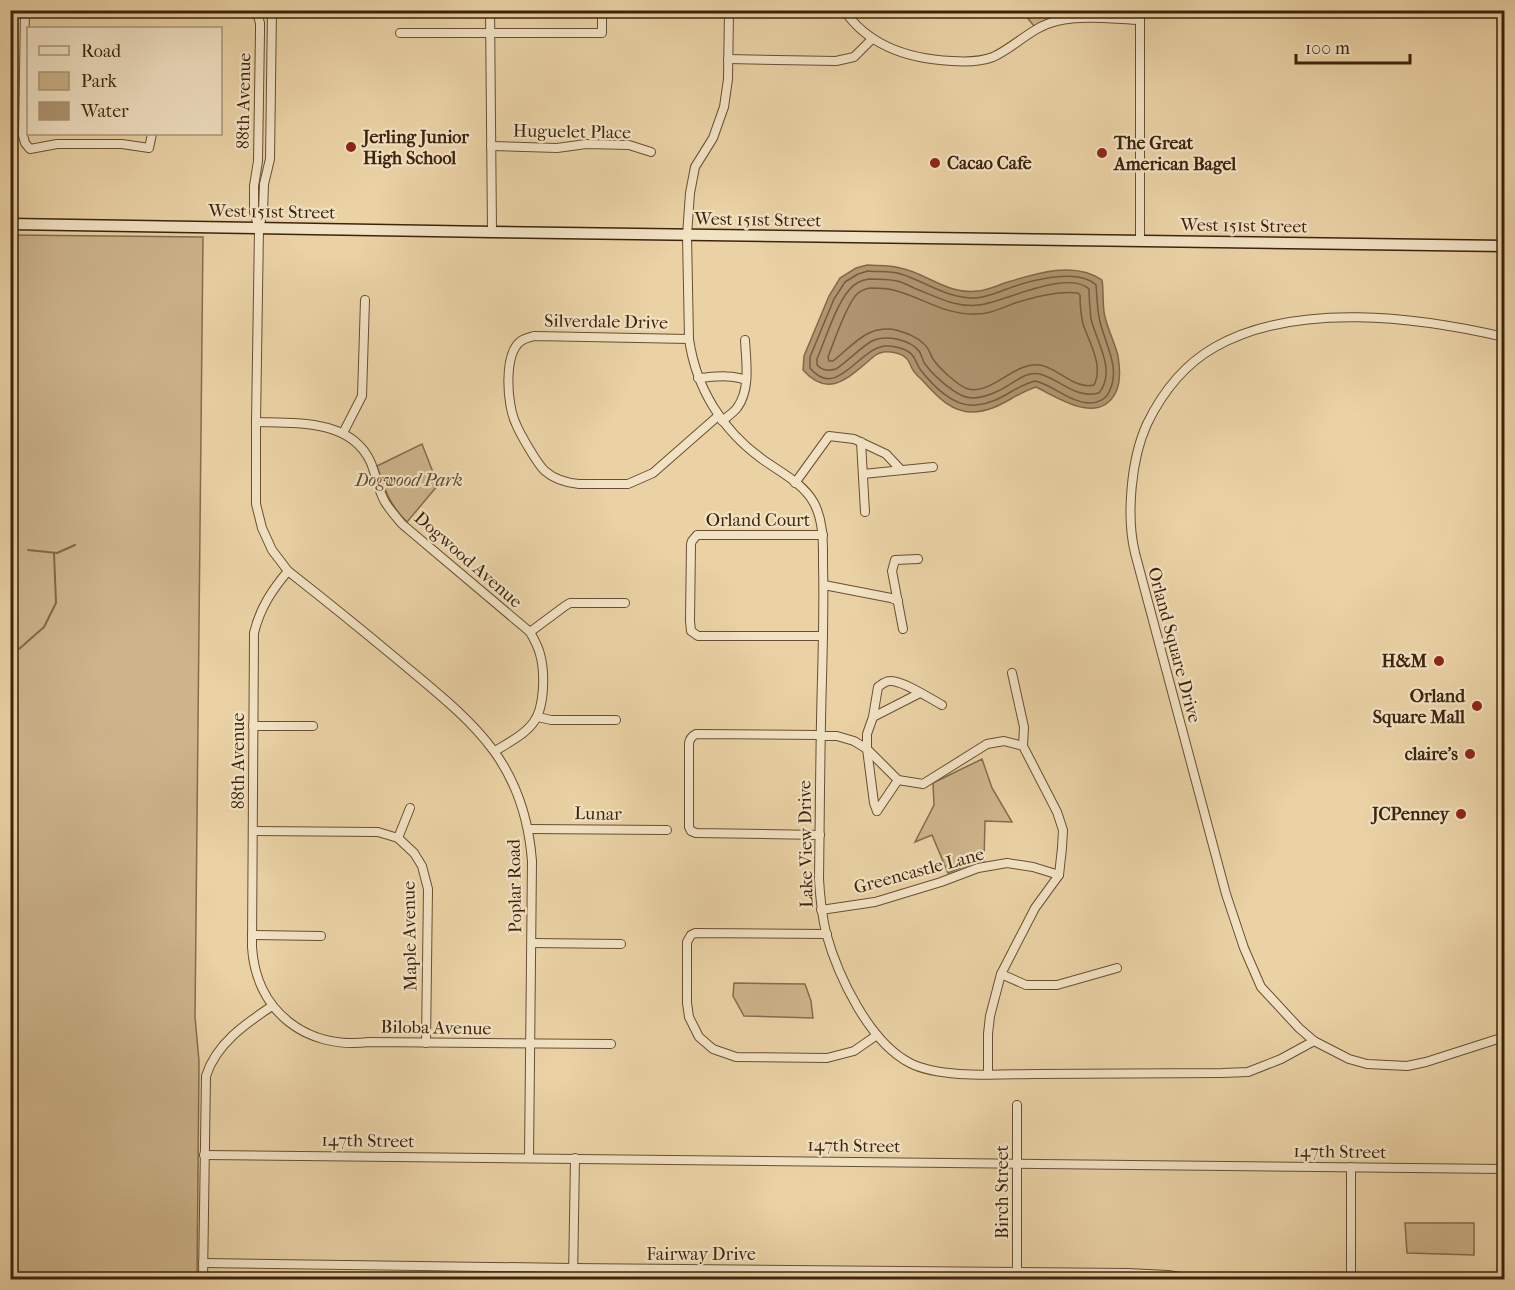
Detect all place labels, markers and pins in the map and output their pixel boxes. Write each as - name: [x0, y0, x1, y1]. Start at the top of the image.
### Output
- place label: Jerling Junior High School: [361, 127, 469, 169]
- place label: The Great American Bagel: [1113, 133, 1237, 175]
- marker: Jerling Junior High School: [344, 140, 358, 154]
- marker: The Great American Bagel: [1095, 146, 1109, 160]
- place label: Cacao Cafe: [947, 153, 1032, 174]
- marker: Cacao Cafe: [928, 156, 942, 170]
- place label: H&M: [1382, 651, 1428, 672]
- marker: H&M: [1432, 654, 1446, 668]
- place label: Orland Square Mall: [1373, 686, 1466, 728]
- marker: Orland Square Mall: [1470, 699, 1484, 713]
- place label: claire's: [1405, 744, 1458, 765]
- marker: claire's: [1463, 747, 1477, 761]
- place label: JCPenney: [1370, 804, 1450, 825]
- marker: JCPenney: [1454, 807, 1468, 821]

